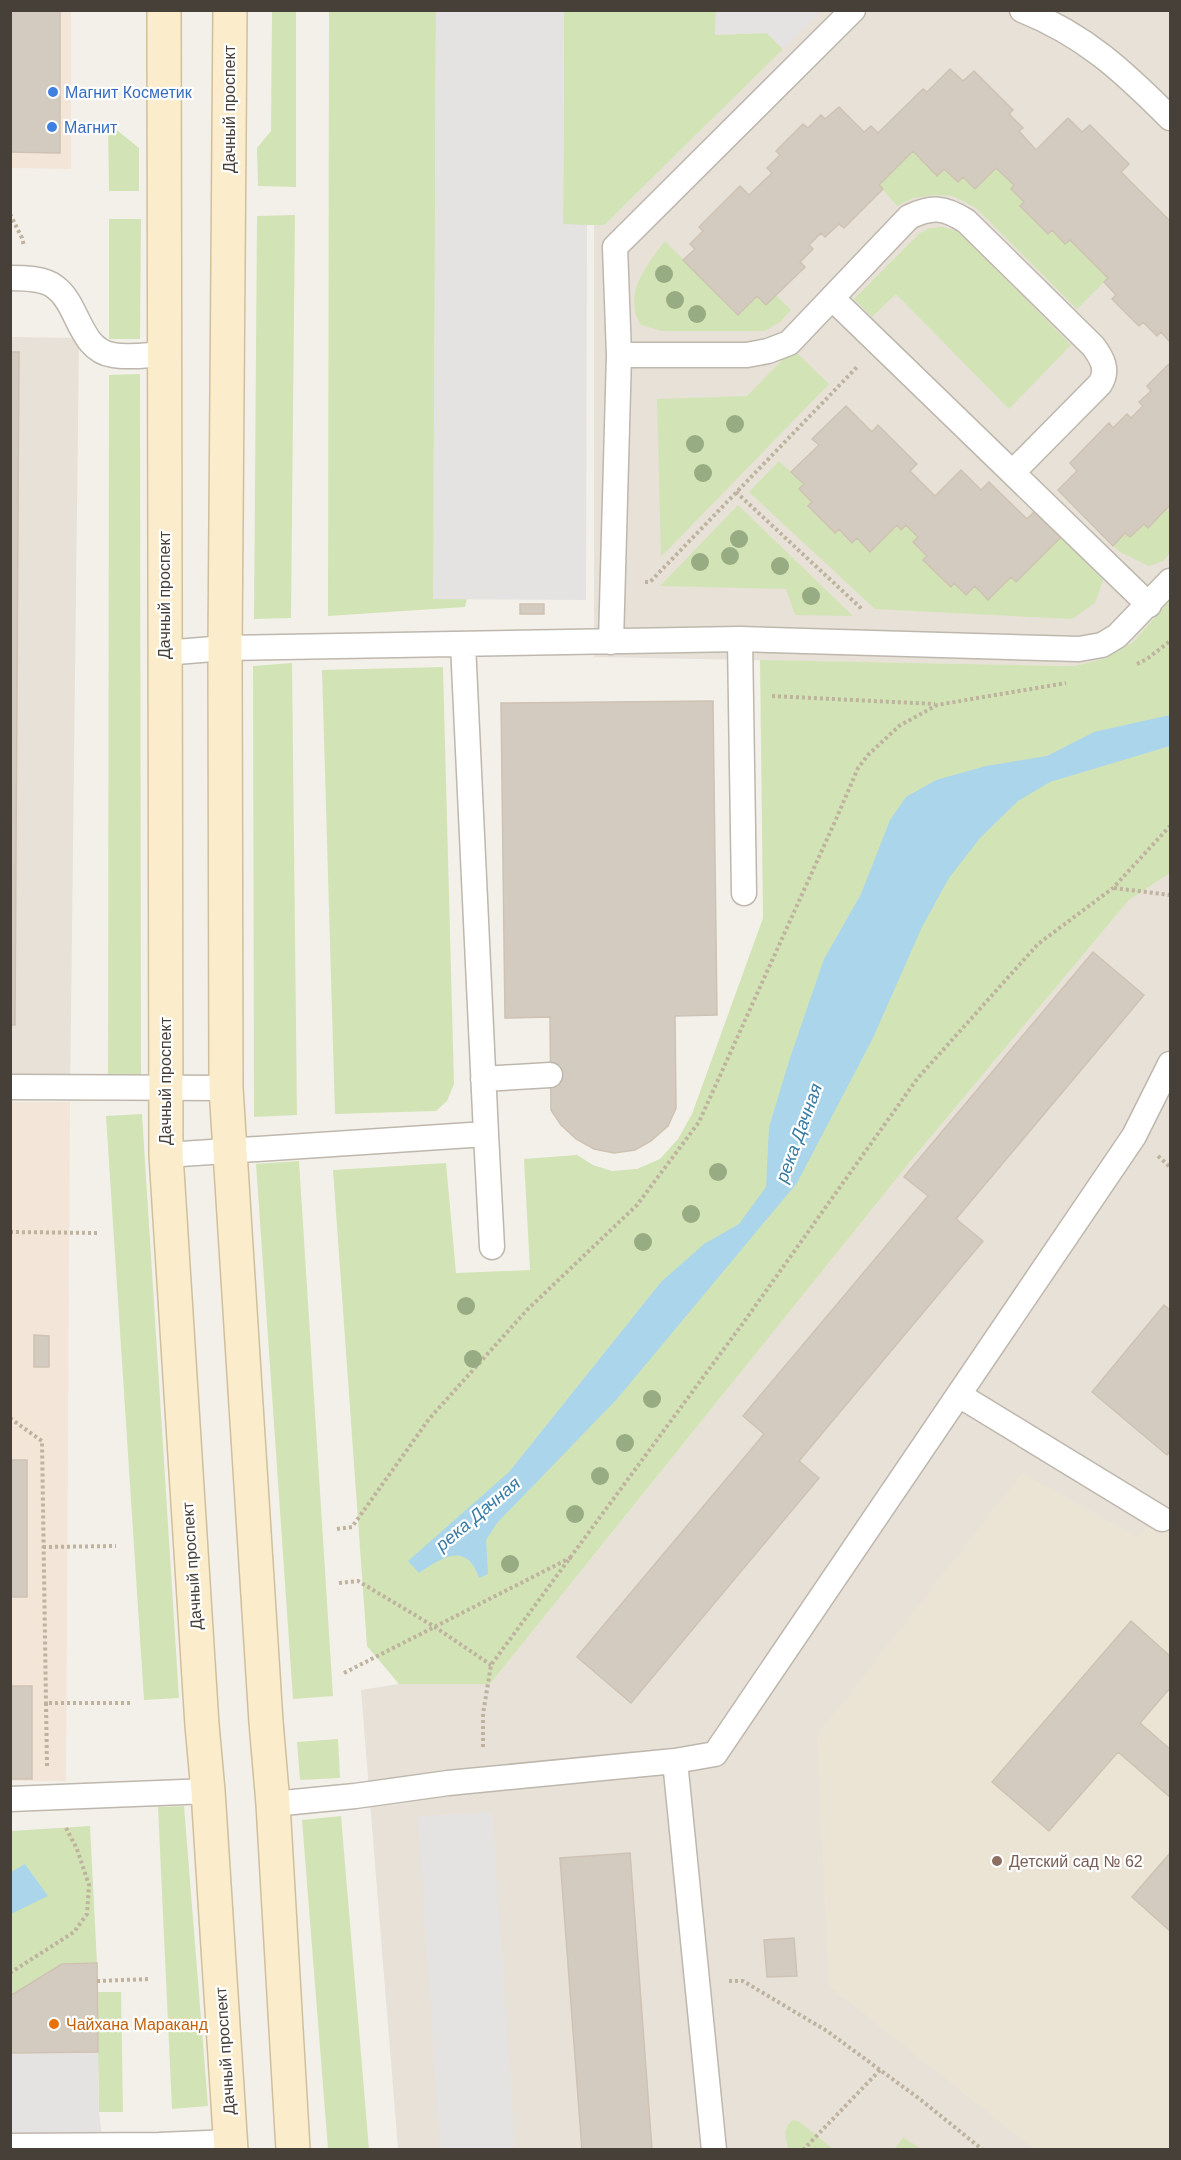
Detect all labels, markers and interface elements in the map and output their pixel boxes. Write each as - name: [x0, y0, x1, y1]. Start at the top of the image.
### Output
- street label: Дачный проспект: [221, 44, 238, 173]
- place label: Магнит Косметик: [65, 84, 193, 101]
- marker: Магнит Косметик: [46, 85, 60, 99]
- place label: Магнит: [64, 119, 118, 136]
- marker: Магнит: [45, 120, 59, 134]
- street label: Дачный проспект: [156, 530, 173, 659]
- street label: Дачный проспект: [157, 1016, 174, 1145]
- water label: река Дачная: [771, 1080, 826, 1186]
- water label: река Дачная: [431, 1473, 524, 1556]
- street label: Дачный проспект: [179, 1501, 205, 1630]
- place label: Детский сад № 62: [1009, 1853, 1143, 1870]
- marker: Детский сад № 62: [990, 1854, 1004, 1868]
- street label: Дачный проспект: [212, 1986, 238, 2115]
- place label: Чайхана Мараканд: [66, 2016, 209, 2033]
- marker: Чайхана Мараканд: [47, 2017, 61, 2031]

